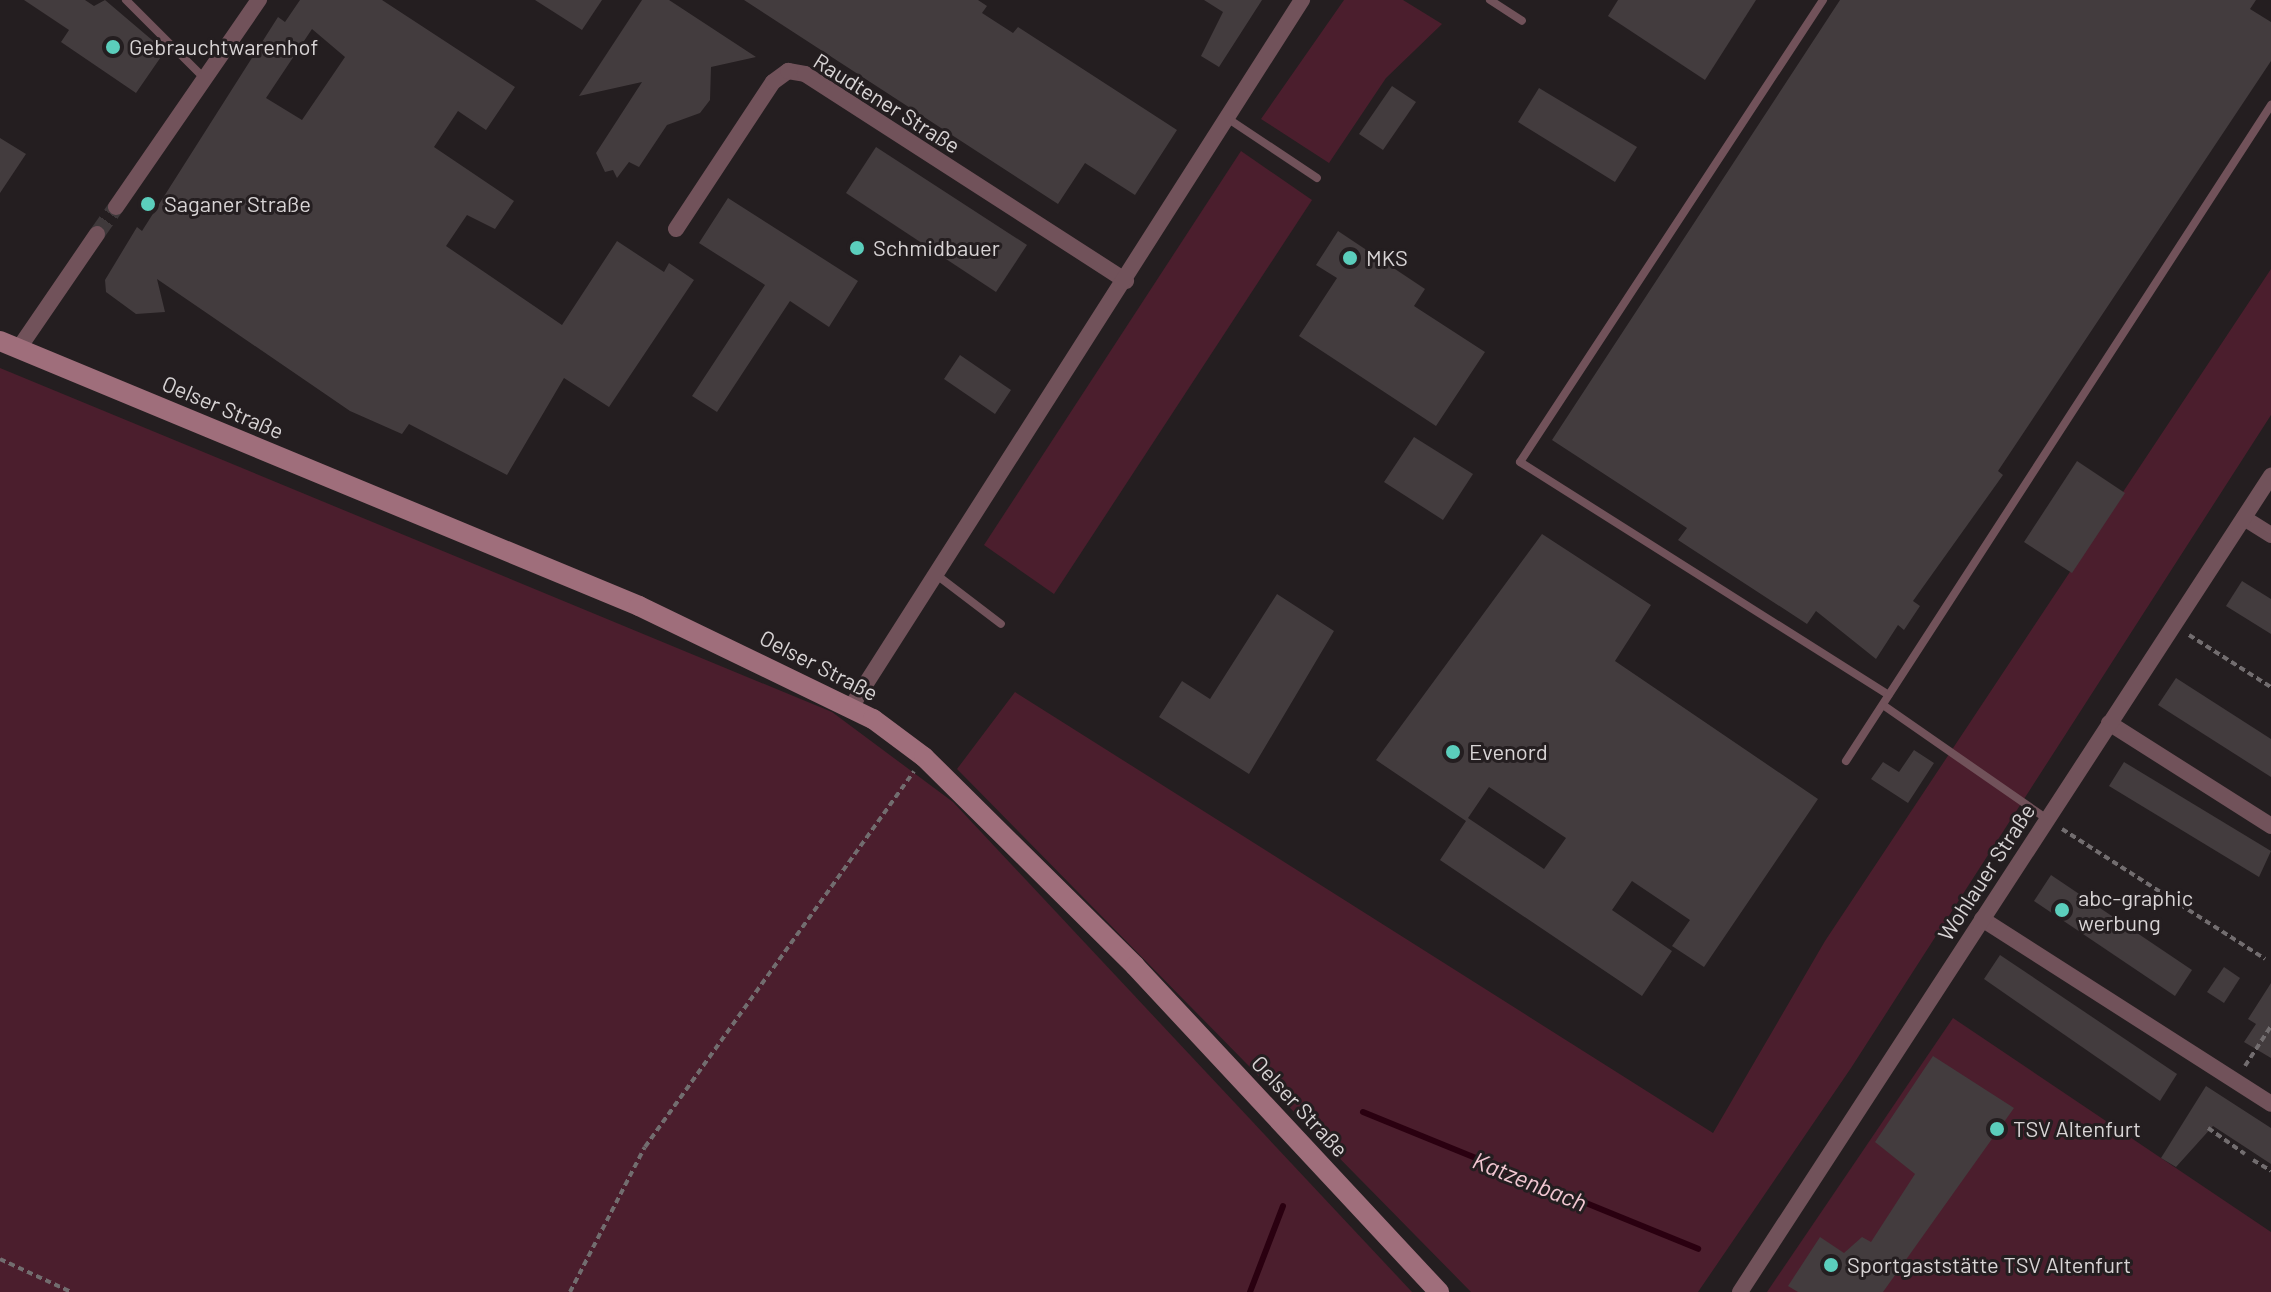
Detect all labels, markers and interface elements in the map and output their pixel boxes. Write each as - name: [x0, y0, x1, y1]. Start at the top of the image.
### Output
- place label: Gebrauchtwarenhof: [129, 34, 318, 60]
- marker: Gebrauchtwarenhof: [104, 38, 122, 56]
- street label: Raudtener Straße: [809, 47, 965, 159]
- place label: Saganer Straße: [164, 191, 311, 217]
- marker: Saganer Straße: [139, 195, 157, 213]
- place label: Schmidbauer: [873, 235, 1000, 261]
- marker: Schmidbauer: [848, 239, 866, 257]
- place label: MKS: [1366, 245, 1408, 271]
- marker: MKS: [1341, 249, 1359, 267]
- street label: Oelser Straße: [158, 370, 288, 444]
- street label: Oelser Straße: [755, 624, 883, 706]
- place label: Evenord: [1469, 739, 1548, 765]
- marker: Evenord: [1444, 743, 1462, 761]
- street label: Wohlauer Straße: [1932, 798, 2040, 946]
- place label: abc-graphic werbung: [2078, 884, 2193, 936]
- marker: abc-graphic werbung: [2053, 901, 2071, 919]
- street label: Oelser Straße: [1246, 1050, 1354, 1162]
- place label: TSV Altenfurt: [2013, 1116, 2141, 1142]
- marker: TSV Altenfurt: [1988, 1120, 2006, 1138]
- water label: Katzenbach: [1469, 1145, 1591, 1217]
- place label: Sportgaststätte TSV Altenfurt: [1847, 1252, 2131, 1278]
- marker: Sportgaststätte TSV Altenfurt: [1822, 1256, 1840, 1274]

